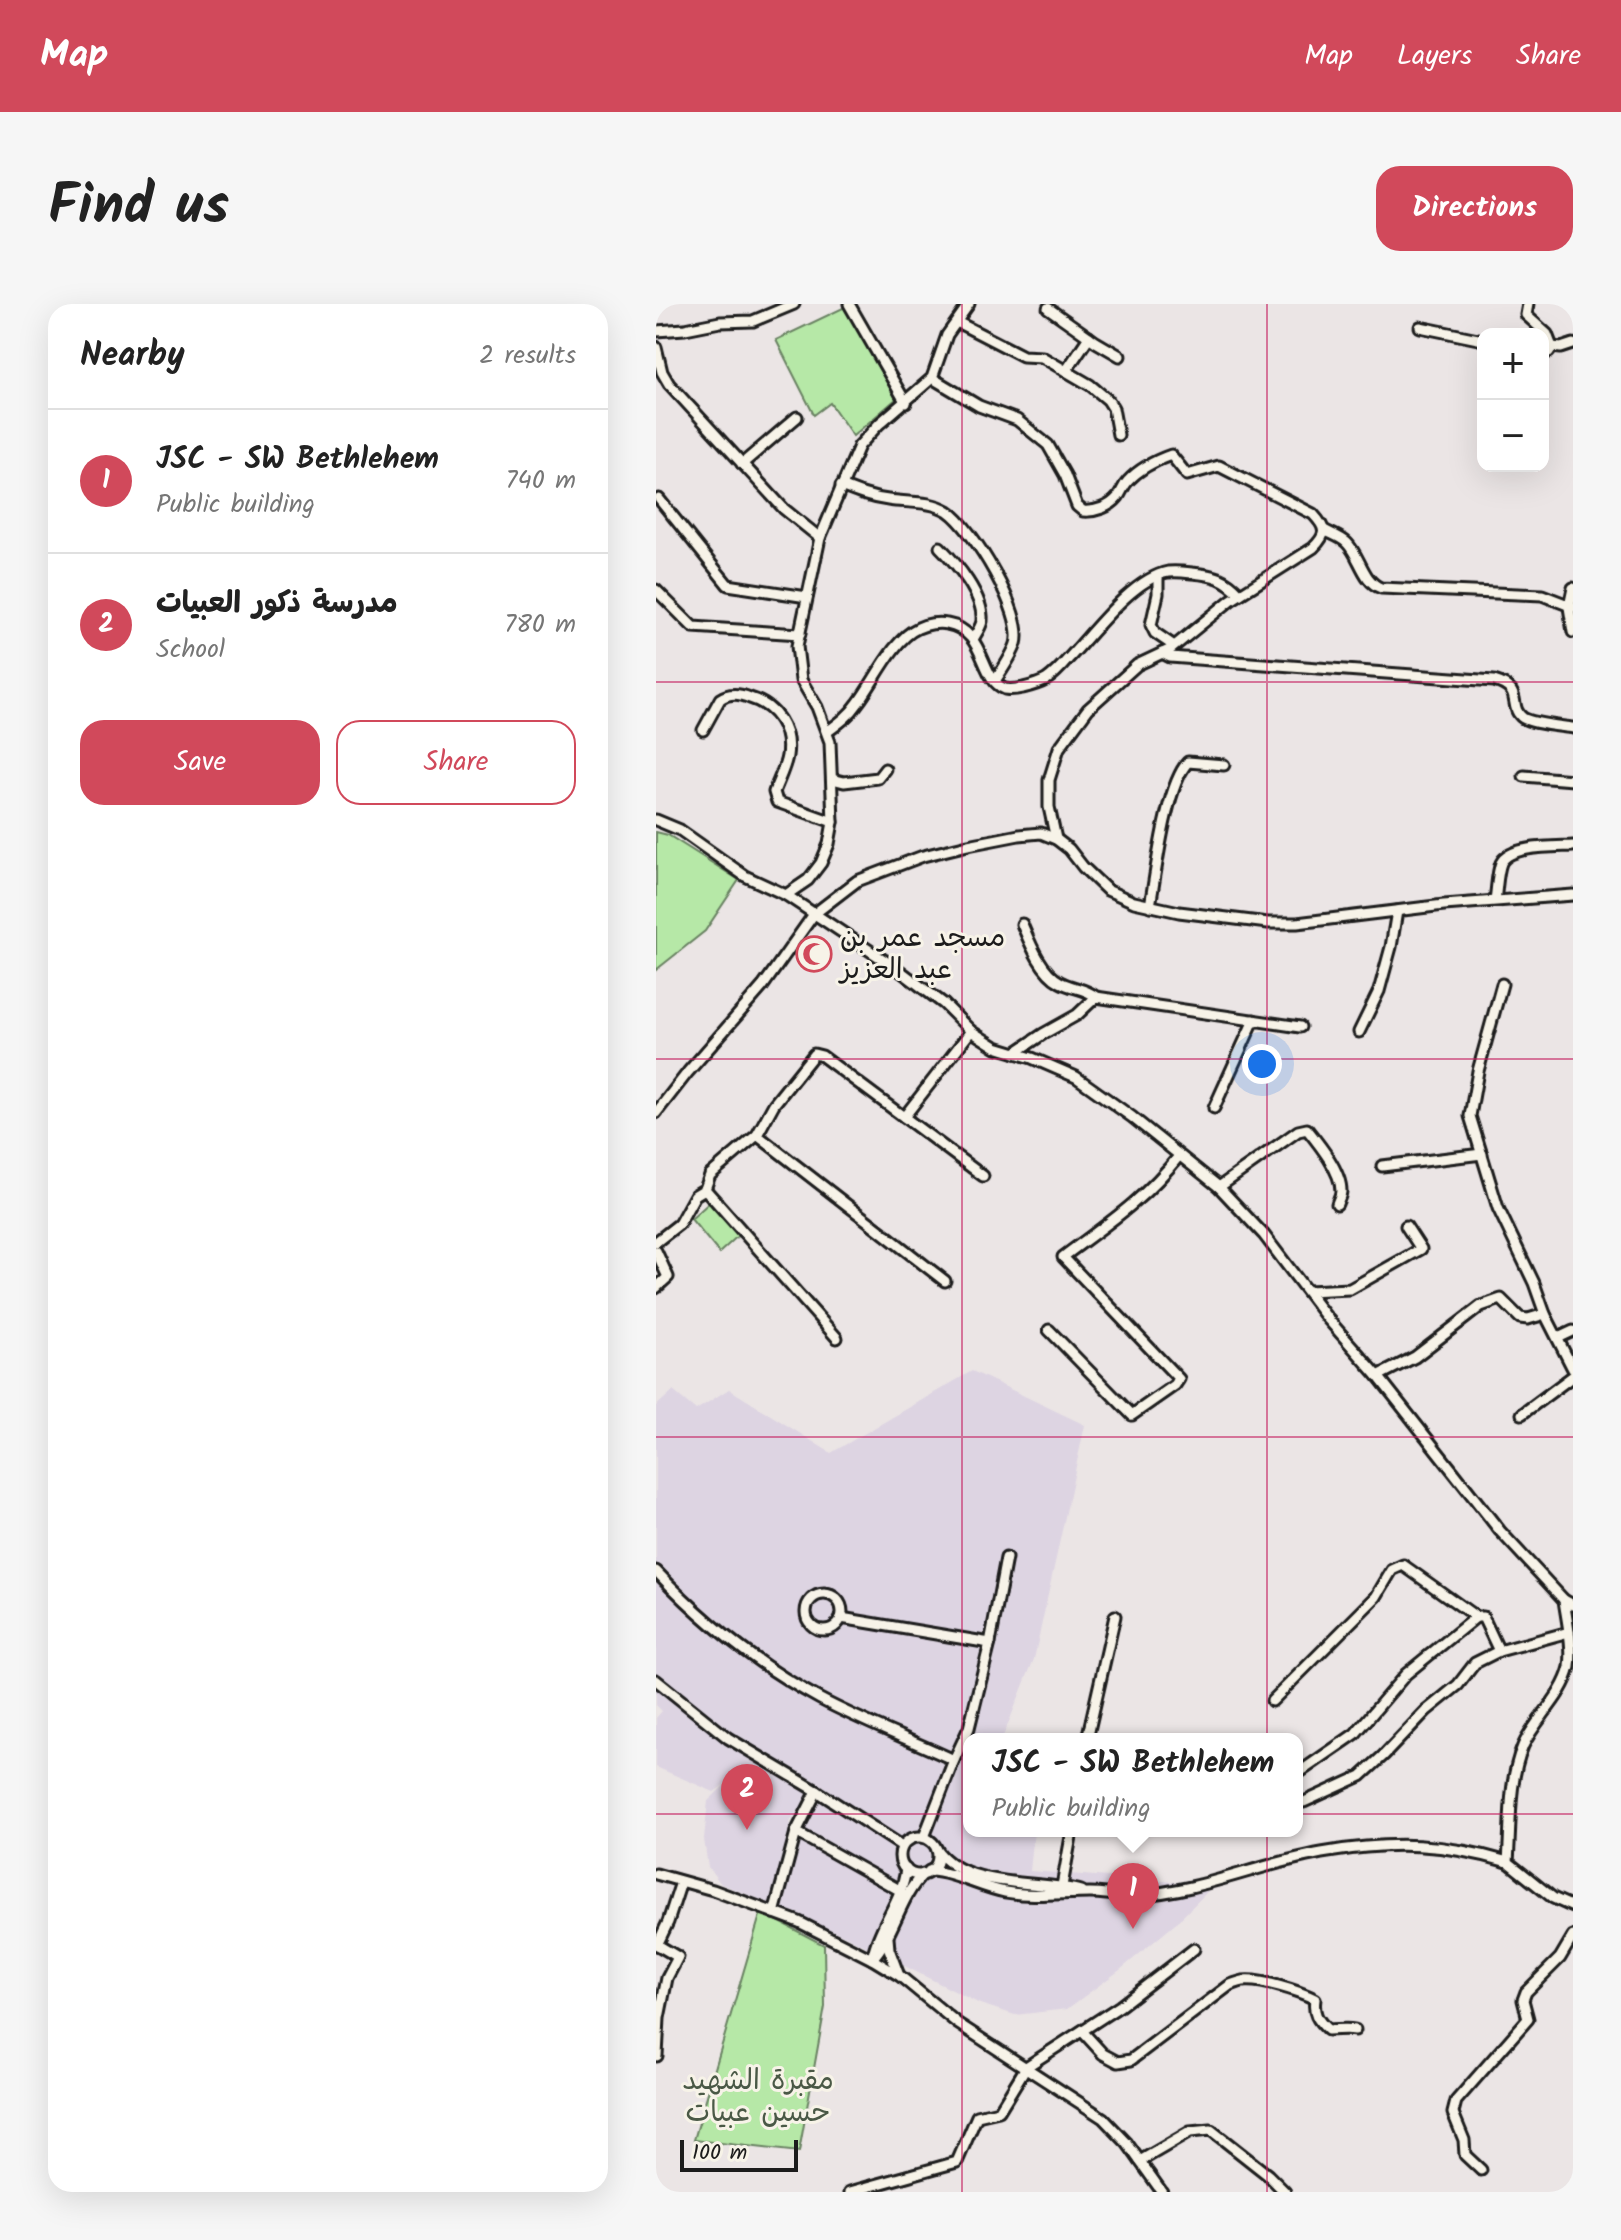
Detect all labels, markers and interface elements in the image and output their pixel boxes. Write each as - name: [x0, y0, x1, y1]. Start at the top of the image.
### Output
- text: Map: [40, 26, 109, 86]
- text: Map: [1304, 34, 1353, 79]
- text: Layers: [1397, 34, 1472, 79]
- text: Share: [1516, 34, 1581, 79]
- text: Find us: [48, 163, 229, 253]
- button: Directions: [1376, 166, 1573, 251]
- map controls: [1477, 328, 1549, 472]
- button: +: [1477, 328, 1549, 400]
- text: Nearby: [80, 329, 185, 383]
- text: 2 results: [479, 335, 576, 377]
- button: −: [1477, 400, 1549, 472]
- text: JSC - SW Bethlehem: [156, 436, 439, 484]
- text: 1: [102, 460, 110, 502]
- text: 740 m: [506, 460, 576, 502]
- text: Public building: [156, 484, 315, 526]
- text: مدرسة ذكور العبيات: [156, 580, 398, 628]
- text: 2: [98, 604, 114, 646]
- text: 780 m: [504, 604, 576, 646]
- text: School: [156, 629, 225, 671]
- button: Save: [80, 720, 320, 805]
- button: Share: [336, 720, 576, 805]
- place label: مسجد عمر بن عبد العزيز: [838, 916, 1005, 993]
- mosque icon: مسجد عمر بن عبد العزيز: [795, 935, 833, 973]
- your location: [1242, 1044, 1282, 1084]
- popup: [963, 1733, 1303, 1837]
- text: JSC - SW Bethlehem: [992, 1740, 1274, 1788]
- pin: 2: [721, 1764, 773, 1830]
- text: Public building: [992, 1788, 1151, 1830]
- pin: 1: [1107, 1863, 1159, 1929]
- park label: مقبرة الشهيد حسين عبيات: [682, 2059, 834, 2136]
- scale bar: [680, 2136, 798, 2172]
- text: 100 m: [692, 2136, 747, 2171]

